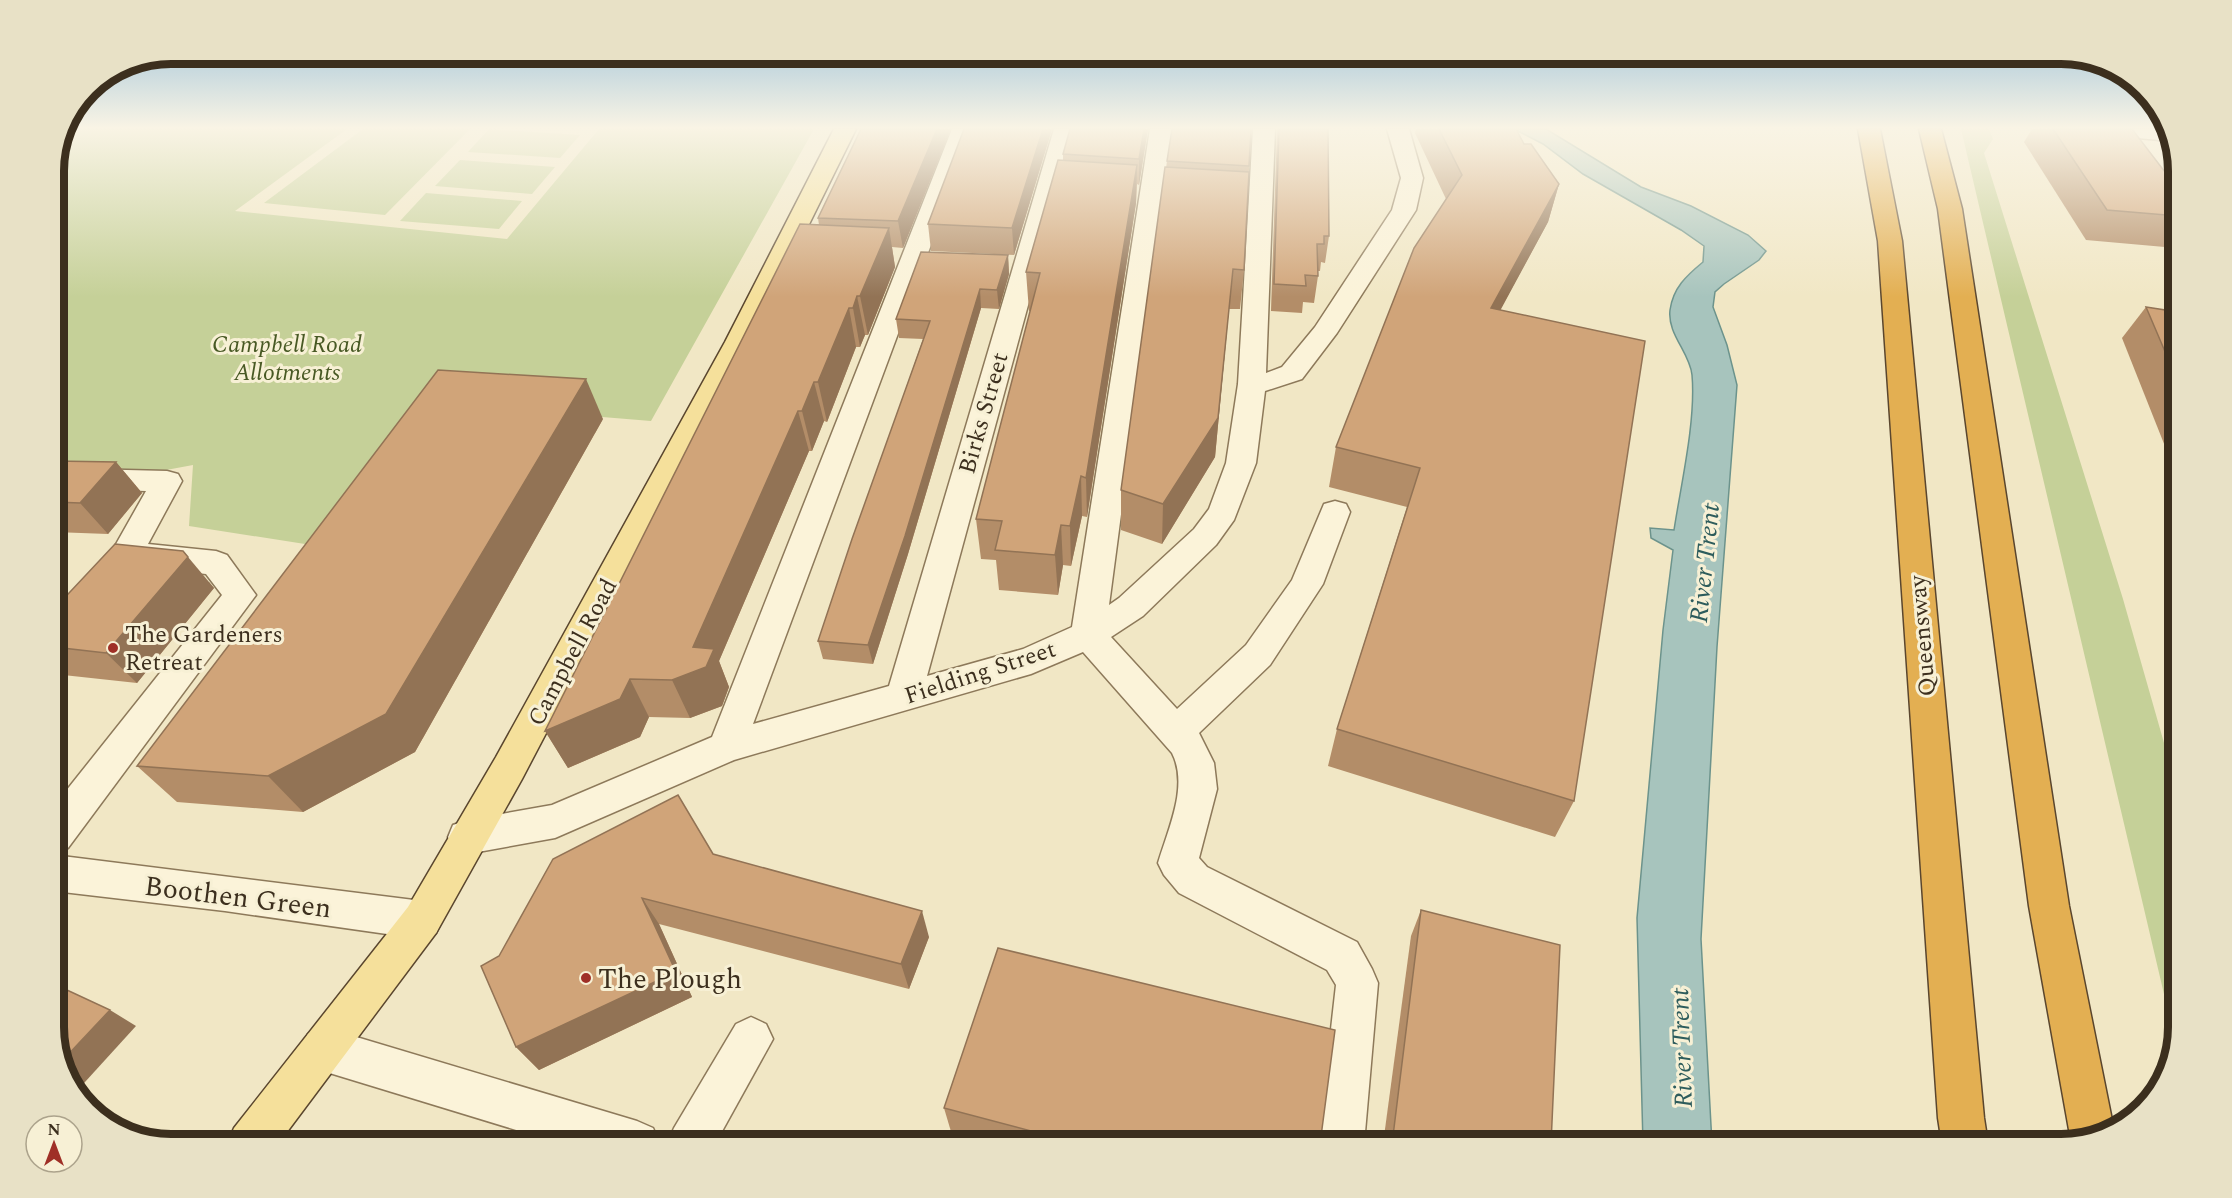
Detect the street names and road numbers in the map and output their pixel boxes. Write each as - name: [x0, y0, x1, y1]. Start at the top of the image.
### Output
- street label: Birks Street: [949, 348, 1019, 478]
- street label: Campbell Road: [519, 572, 627, 733]
- street label: Queensway: [1900, 572, 1946, 698]
- street label: Fielding Street: [900, 631, 1061, 714]
- street label: Boothen Green: [142, 865, 334, 930]

